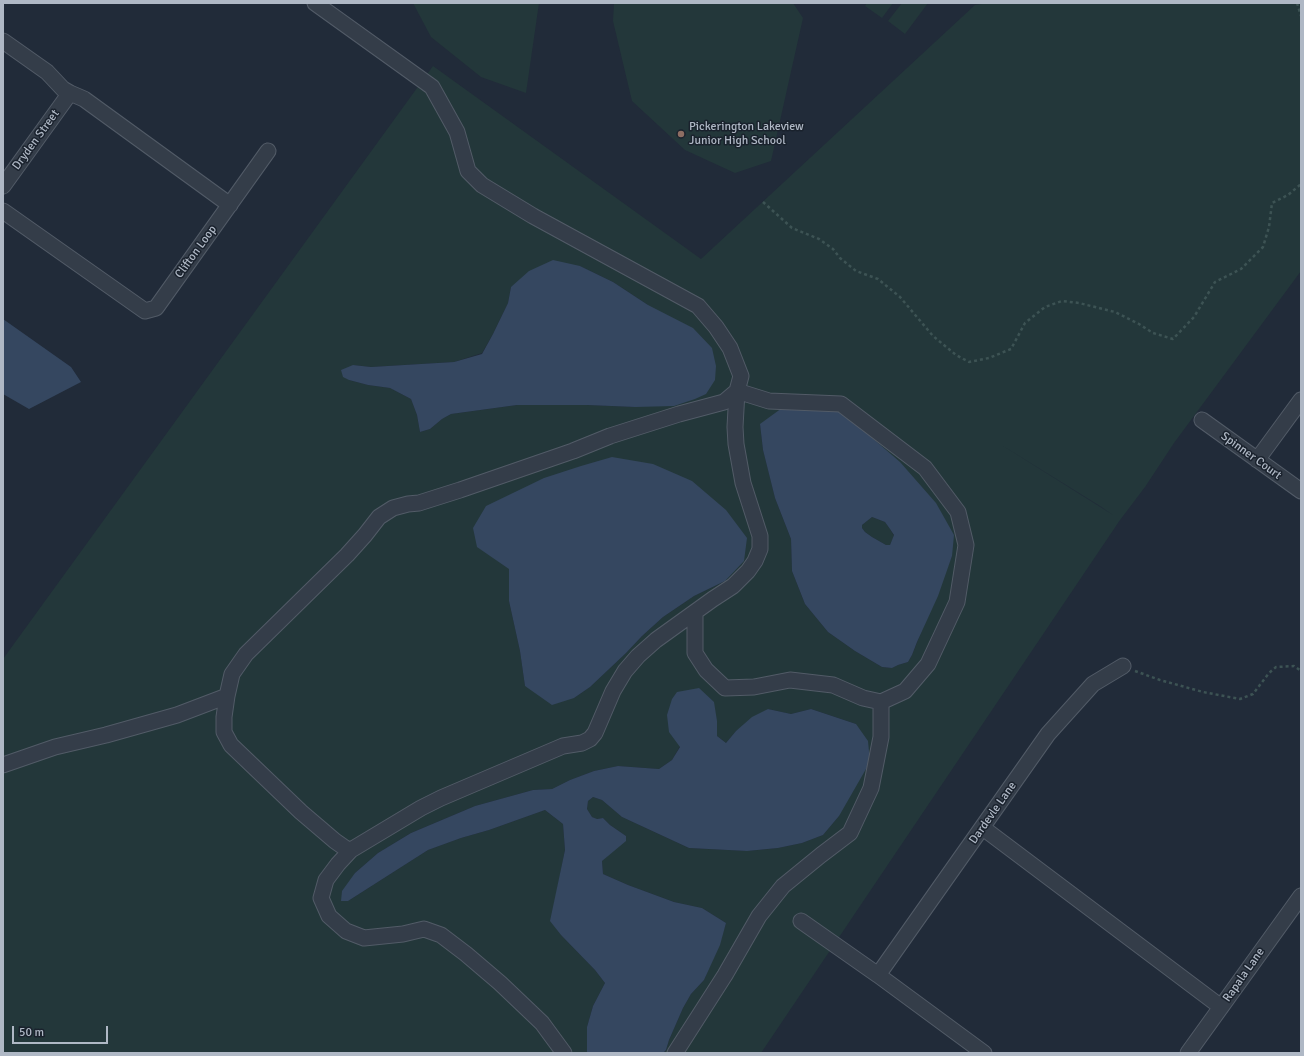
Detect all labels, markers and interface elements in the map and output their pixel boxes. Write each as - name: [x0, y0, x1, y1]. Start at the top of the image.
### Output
- street label: Dryden Street: [9, 107, 63, 173]
- place label: Pickerington Lakeview Junior High School: [689, 120, 804, 148]
- marker: Pickerington Lakeview Junior High School: [676, 129, 686, 139]
- street label: Clifton Loop: [172, 223, 220, 281]
- street label: Spinner Court: [1218, 429, 1284, 483]
- street label: Dardevle Lane: [966, 779, 1020, 847]
- street label: Rapala Lane: [1220, 945, 1268, 1005]
- scale bar: [14, 1018, 110, 1044]
- text: 50 m: [19, 1025, 44, 1040]

